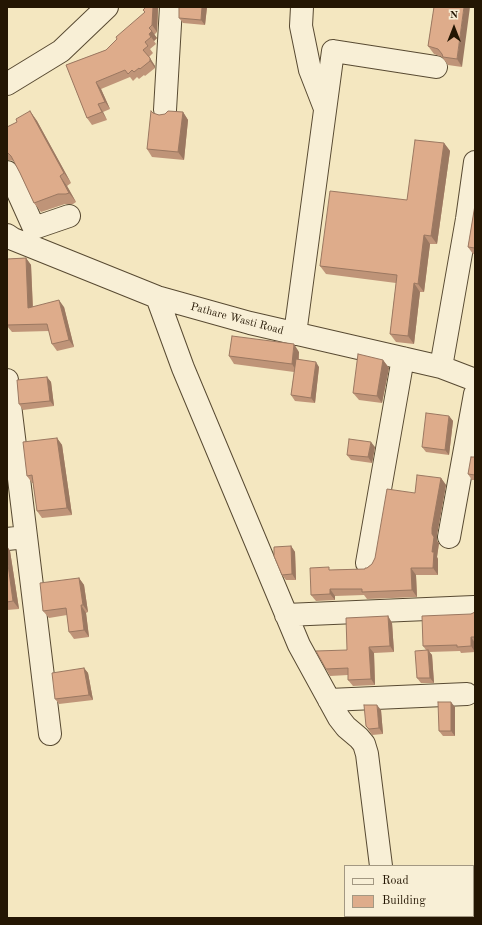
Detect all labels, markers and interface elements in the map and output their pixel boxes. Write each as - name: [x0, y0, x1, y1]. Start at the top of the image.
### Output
- north arrow: [434, 8, 474, 48]
- text: N: [450, 10, 458, 21]
- street label: Pathare Wasti Road: [189, 300, 285, 338]
- legend: [344, 865, 474, 917]
- text: Road: [382, 875, 409, 887]
- text: Building: [382, 895, 426, 907]

